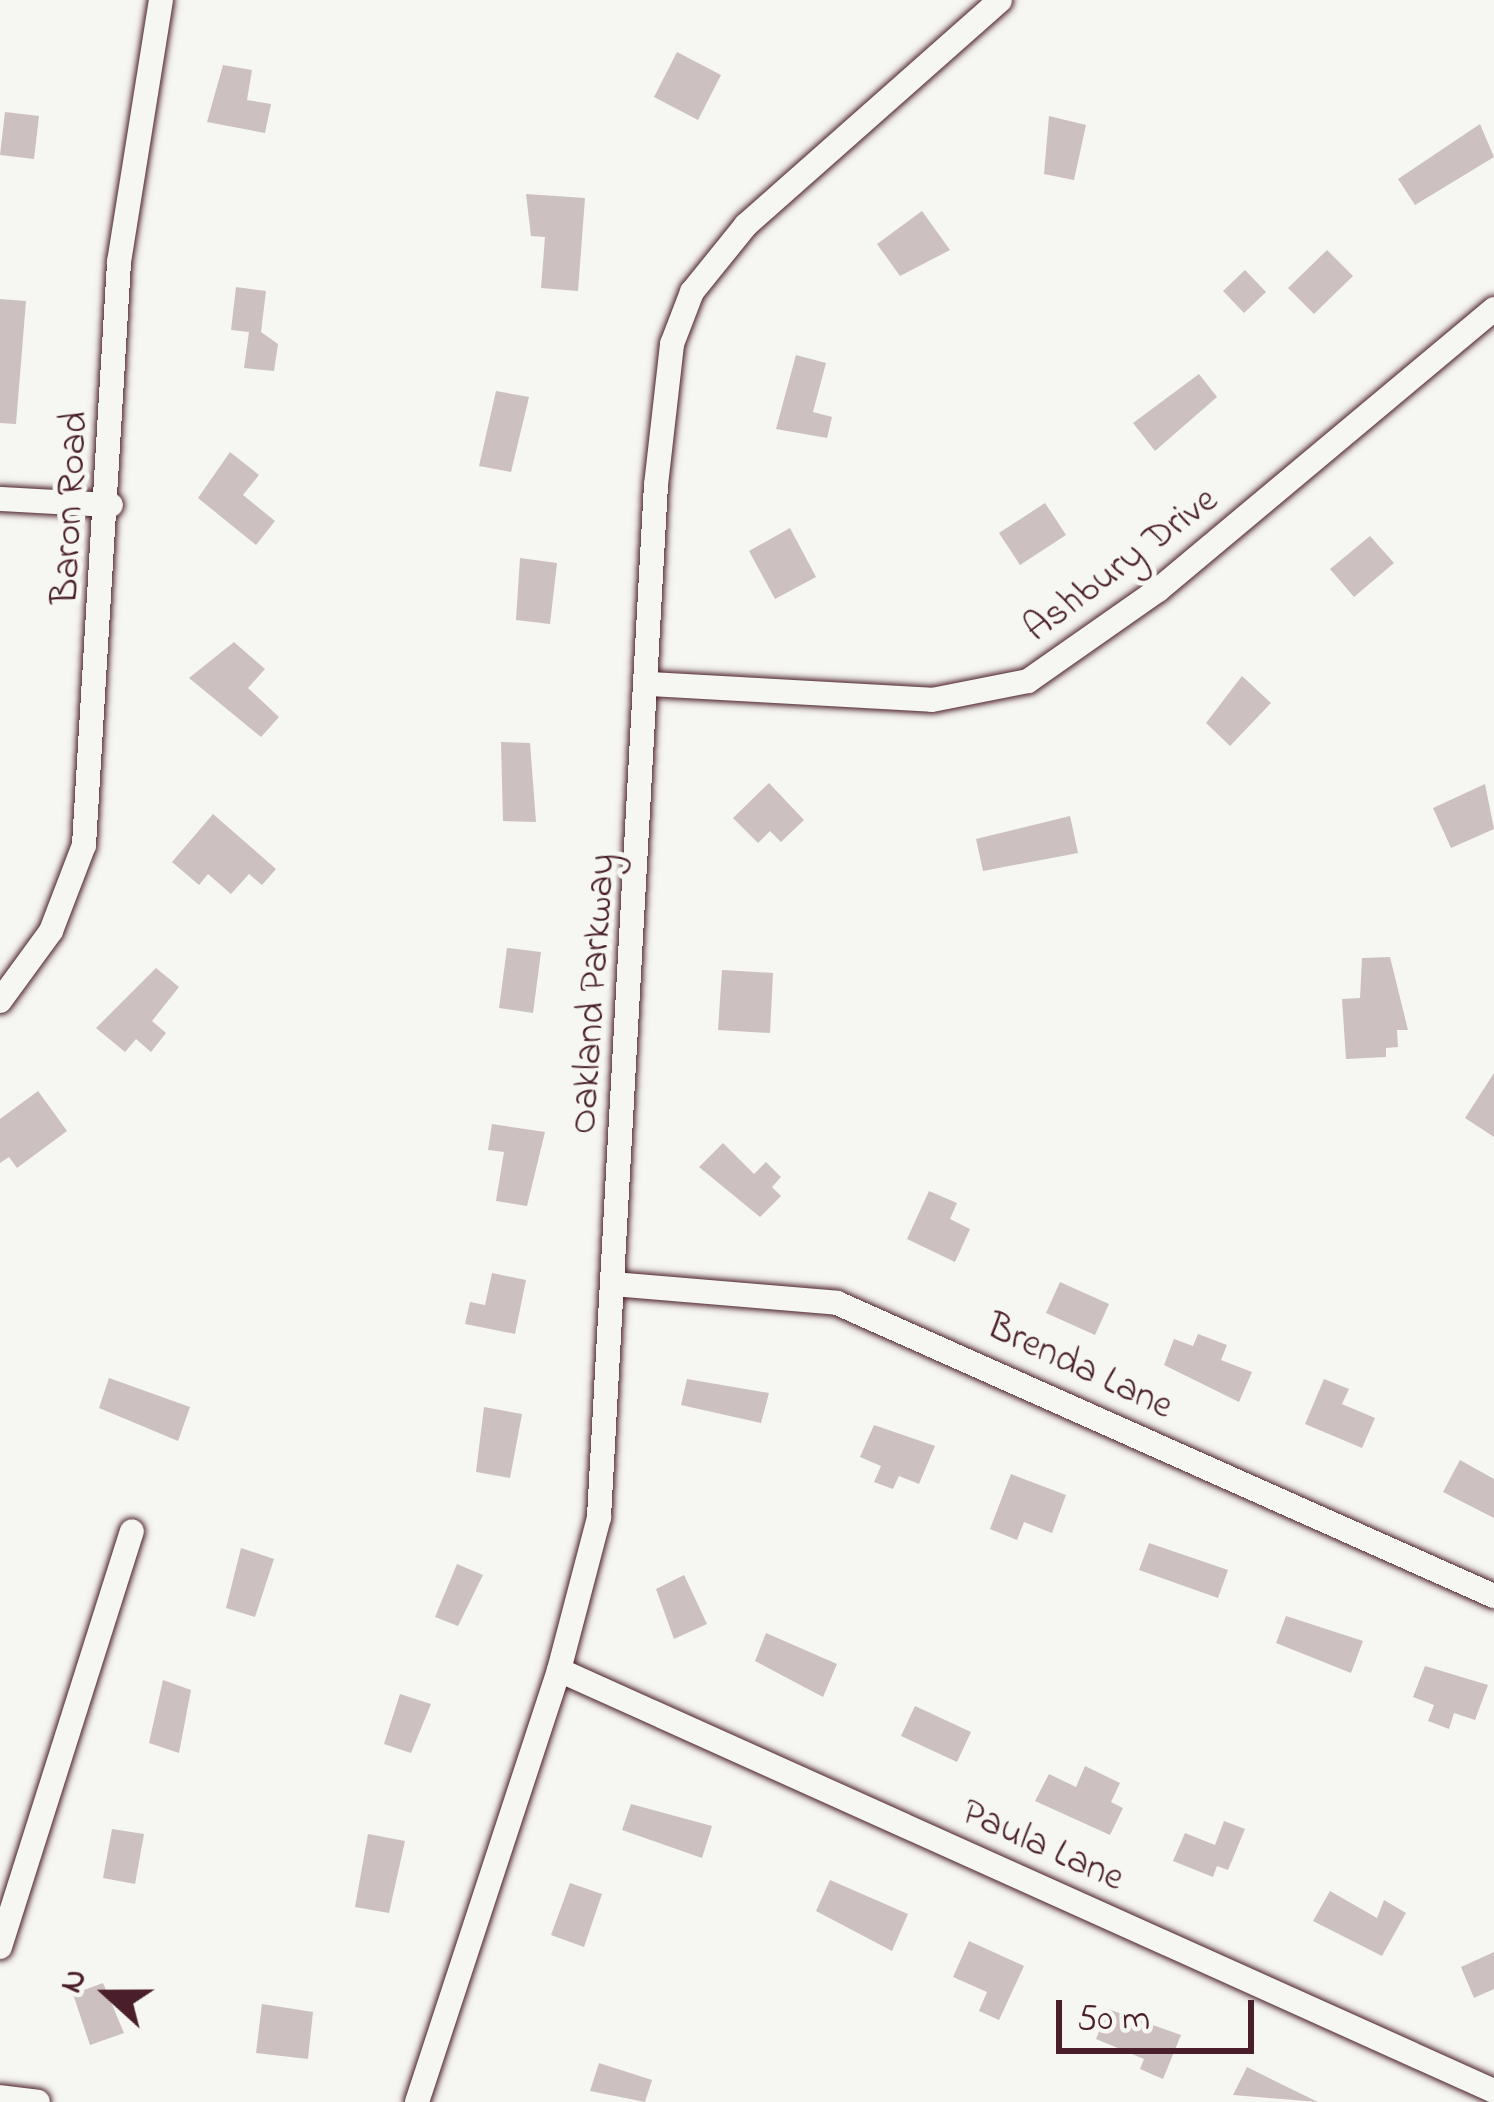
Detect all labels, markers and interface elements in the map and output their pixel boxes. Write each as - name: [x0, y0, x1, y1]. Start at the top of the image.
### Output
- street label: Baron Road: [44, 410, 100, 606]
- street label: Ashbury Drive: [1016, 478, 1228, 654]
- street label: Oakland Parkway: [562, 852, 628, 1136]
- street label: Brenda Lane: [979, 1305, 1179, 1431]
- street label: Paula Lane: [953, 1790, 1131, 1904]
- north arrow: [48, 1934, 168, 2054]
- text: N: [48, 1962, 101, 2000]
- scale bar: [1062, 1976, 1260, 2050]
- text: 50 m: [1077, 1994, 1150, 2047]

